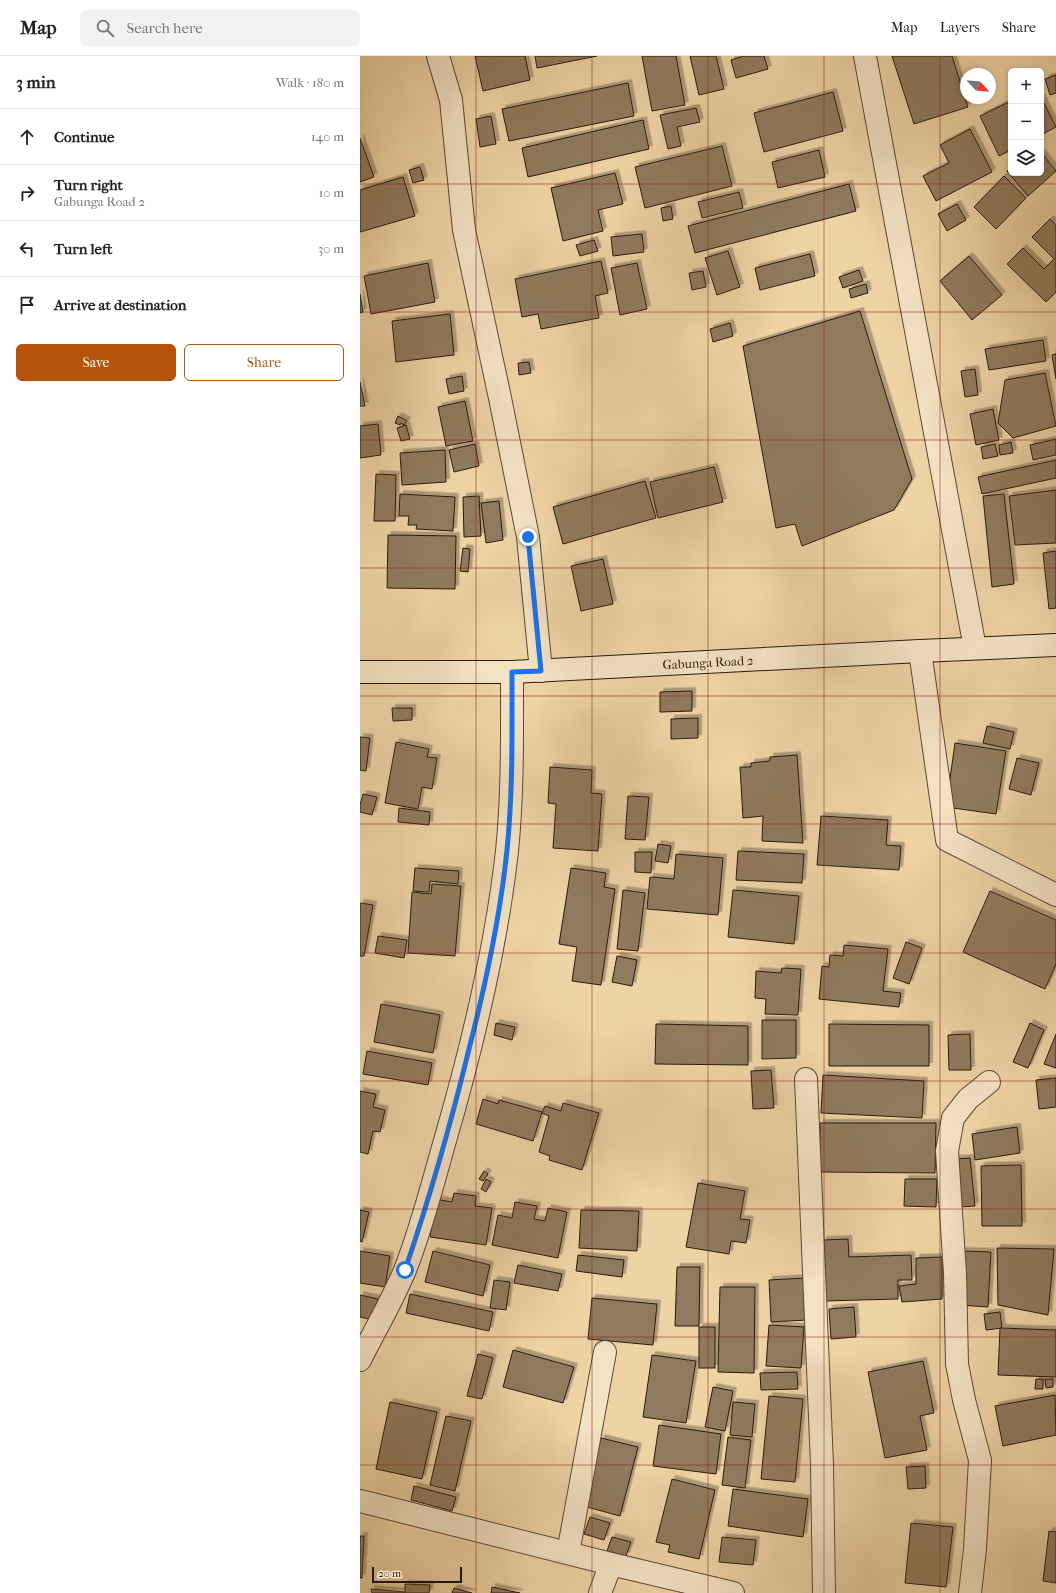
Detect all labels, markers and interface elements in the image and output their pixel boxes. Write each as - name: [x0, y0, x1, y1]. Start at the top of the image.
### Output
- search box: [80, 10, 360, 46]
- text: Map: [20, 17, 56, 39]
- icon: search: [94, 17, 116, 39]
- text: Search here: [126, 19, 203, 37]
- text: Map: [891, 19, 918, 36]
- text: Layers: [940, 19, 980, 36]
- text: Share: [1002, 19, 1036, 36]
- north arrow: [960, 68, 996, 104]
- map controls: [1008, 68, 1044, 176]
- button: +: [1008, 68, 1044, 104]
- text: 3 min: [16, 72, 56, 92]
- text: Walk · 180 m: [276, 75, 344, 90]
- button: −: [1008, 104, 1044, 140]
- icon: ahead: [16, 126, 38, 148]
- text: Continue: [54, 128, 114, 146]
- text: 140 m: [311, 129, 344, 144]
- button: layers: [1008, 140, 1044, 176]
- text: Turn right: [54, 176, 123, 194]
- icon: right: [16, 182, 38, 204]
- text: 10 m: [319, 185, 344, 200]
- text: Gabunga Road 2: [54, 194, 145, 209]
- icon: left: [16, 238, 38, 260]
- text: Turn left: [54, 240, 112, 258]
- text: 30 m: [318, 241, 344, 256]
- icon: arrive: [16, 294, 38, 316]
- text: Arrive at destination: [54, 296, 186, 314]
- button: Save: [16, 344, 176, 381]
- button: Share: [184, 344, 344, 381]
- route end: [519, 528, 537, 546]
- street label: Gabunga Road 2: [662, 653, 754, 672]
- route start: [396, 1261, 414, 1279]
- scale bar: [372, 1565, 462, 1584]
- text: 20 m: [378, 1567, 401, 1580]

